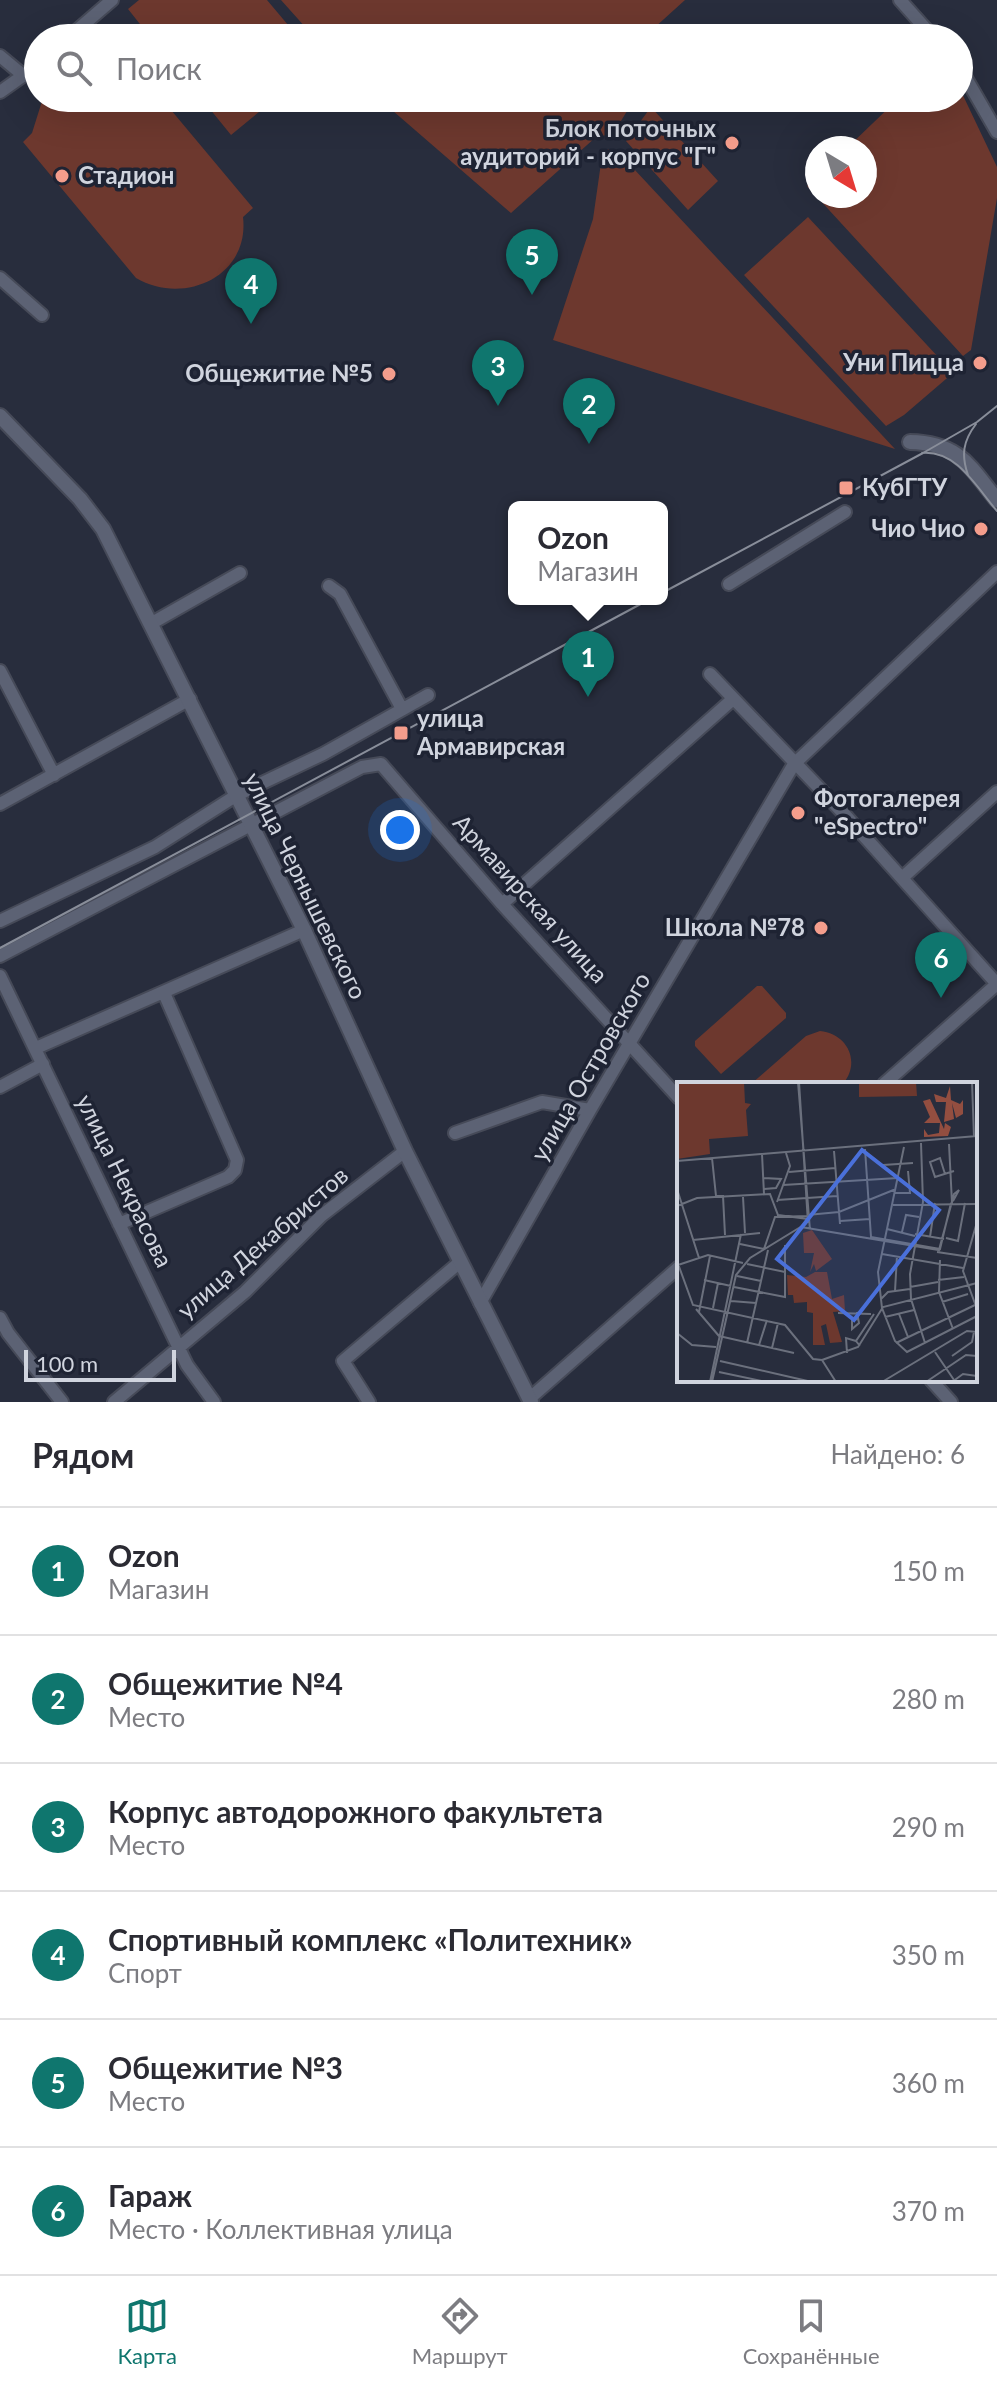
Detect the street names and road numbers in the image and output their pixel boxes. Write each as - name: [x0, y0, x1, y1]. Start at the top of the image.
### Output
- street label: улица Чернышевского: [239, 767, 374, 1003]
- street label: Армавирская улица: [448, 808, 614, 988]
- street label: улица Островского: [524, 967, 656, 1166]
- street label: улица Некрасова: [71, 1089, 180, 1272]
- street label: улица Декабристов: [171, 1160, 353, 1324]

